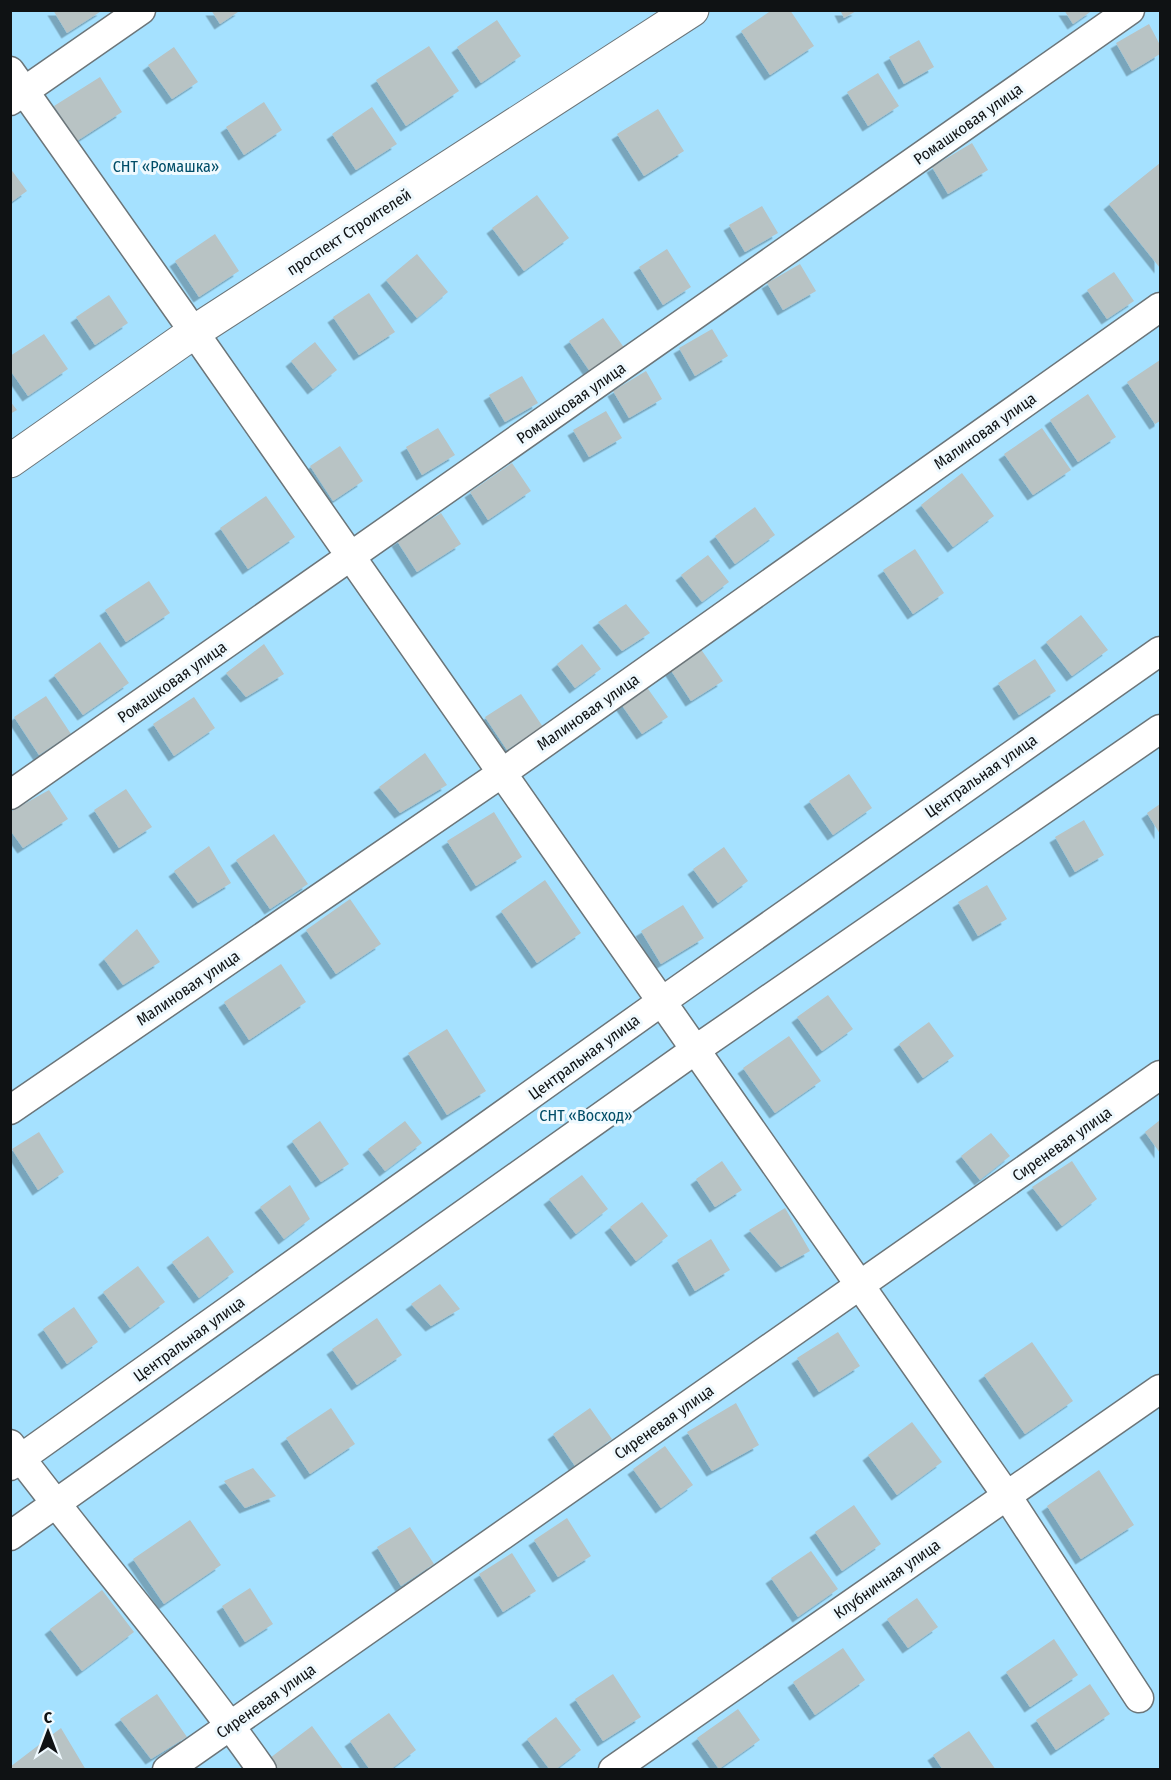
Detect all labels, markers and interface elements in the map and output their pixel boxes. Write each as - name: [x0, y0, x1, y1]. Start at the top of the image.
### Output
- street label: Ромашковая улица: [910, 79, 1026, 169]
- park label: СНТ «Ромашка»: [113, 157, 219, 176]
- street label: проспект Строителей: [283, 185, 415, 279]
- street label: Ромашковая улица: [513, 358, 629, 448]
- street label: Малиновая улица: [930, 389, 1040, 473]
- street label: Ромашковая улица: [114, 637, 230, 727]
- street label: Малиновая улица: [533, 670, 643, 754]
- street label: Центральная улица: [921, 730, 1041, 822]
- street label: Малиновая улица: [133, 946, 243, 1030]
- street label: Центральная улица: [525, 1010, 643, 1104]
- street label: Сиреневая улица: [1009, 1103, 1115, 1185]
- park label: СНТ «Восход»: [539, 1106, 633, 1125]
- street label: Центральная улица: [130, 1292, 248, 1386]
- street label: Сиреневая улица: [611, 1381, 717, 1463]
- street label: Клубничная улица: [830, 1535, 944, 1623]
- street label: Сиреневая улица: [213, 1660, 319, 1742]
- north arrow: [18, 1702, 78, 1762]
- text: С: [44, 1708, 53, 1727]

